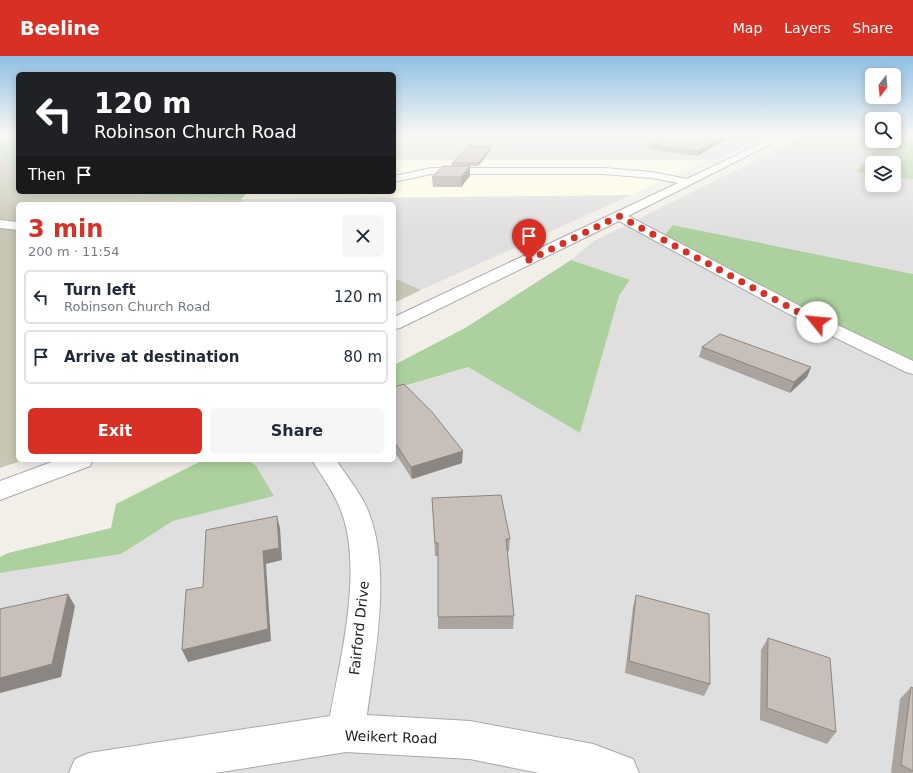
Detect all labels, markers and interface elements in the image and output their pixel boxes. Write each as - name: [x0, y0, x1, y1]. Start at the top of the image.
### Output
- text: Beeline: [20, 17, 100, 39]
- text: Map: [733, 20, 762, 36]
- text: Layers: [784, 20, 831, 36]
- text: Share: [853, 20, 893, 36]
- north arrow: [865, 68, 901, 104]
- map controls: [865, 68, 901, 192]
- text: 120 m: [94, 87, 191, 120]
- icon: left: [28, 88, 80, 140]
- button: search: [865, 112, 901, 148]
- text: Robinson Church Road: [94, 121, 297, 142]
- button: layers: [865, 156, 901, 192]
- icon: arrive: [73, 164, 95, 186]
- text: Then: [28, 166, 65, 184]
- text: 3 min: [28, 215, 103, 243]
- button: close: [342, 215, 384, 257]
- pin: [512, 219, 546, 260]
- icon: arrive: [518, 225, 540, 247]
- text: 200 m · 11:54: [28, 244, 119, 259]
- text: Turn left: [64, 281, 136, 299]
- icon: left: [30, 286, 52, 308]
- text: 120 m: [334, 288, 382, 306]
- text: Robinson Church Road: [64, 299, 210, 314]
- position arrow: [796, 301, 838, 343]
- icon: arrive: [30, 346, 52, 368]
- text: Arrive at destination: [64, 348, 239, 366]
- text: 80 m: [344, 348, 382, 366]
- button: Exit: [28, 408, 202, 454]
- button: Share: [210, 408, 384, 454]
- street label: Fairford Drive: [346, 580, 372, 676]
- street label: Weikert Road: [344, 727, 438, 747]

